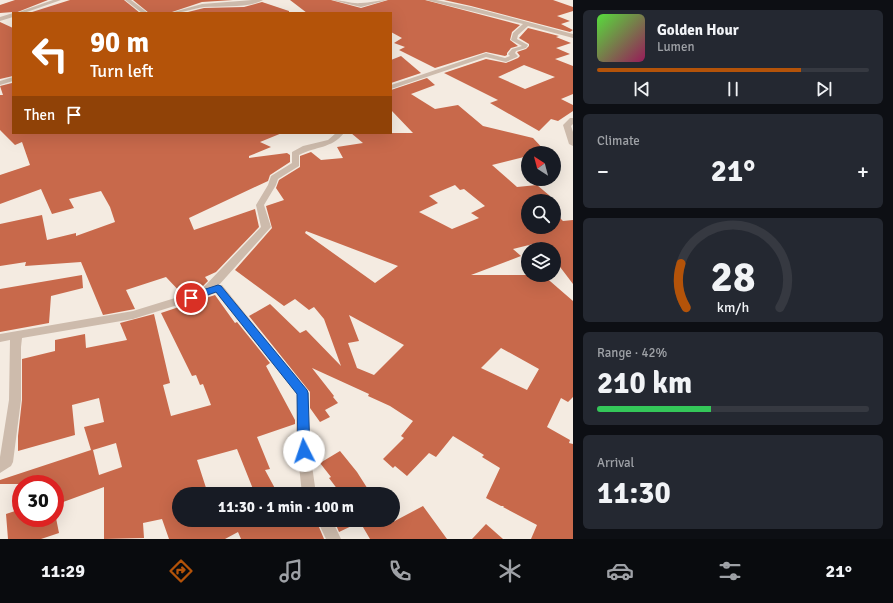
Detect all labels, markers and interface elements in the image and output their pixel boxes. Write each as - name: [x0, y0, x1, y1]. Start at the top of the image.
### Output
- text: Golden Hour: [657, 21, 739, 39]
- text: 90 m: [90, 26, 149, 60]
- icon: left: [24, 28, 76, 80]
- text: Lumen: [657, 39, 695, 55]
- text: Turn left: [90, 60, 153, 82]
- icon: previous: [631, 78, 653, 100]
- icon: pause: [722, 78, 744, 100]
- icon: next: [813, 78, 835, 100]
- icon: arrive: [63, 104, 85, 126]
- text: Then: [24, 106, 55, 124]
- text: Climate: [597, 133, 640, 149]
- north arrow: [521, 146, 561, 186]
- map controls: [521, 146, 561, 282]
- text: 21°: [711, 153, 755, 190]
- text: −: [597, 158, 609, 185]
- text: +: [857, 158, 869, 185]
- button: search: [521, 194, 561, 234]
- button: layers: [521, 242, 561, 282]
- text: 28: [711, 251, 755, 302]
- pin: [174, 281, 208, 315]
- icon: arrive: [180, 287, 202, 309]
- text: km/h: [717, 298, 749, 315]
- text: Range · 42%: [597, 345, 667, 361]
- text: 210 km: [597, 365, 692, 402]
- position arrow: [283, 430, 325, 472]
- text: Arrival: [597, 455, 634, 471]
- speed limit sign: 30: [12, 475, 64, 527]
- text: 11:30: [597, 475, 671, 512]
- text: 11:30 · 1 min · 100 m: [218, 498, 354, 516]
- icon: directions: [167, 557, 195, 585]
- icon: music: [277, 557, 305, 585]
- icon: phone: [386, 557, 414, 585]
- icon: climate: [496, 557, 524, 585]
- icon: car: [606, 557, 634, 585]
- icon: filters: [716, 557, 744, 585]
- text: 11:29: [41, 560, 85, 582]
- text: 21°: [825, 560, 852, 582]

